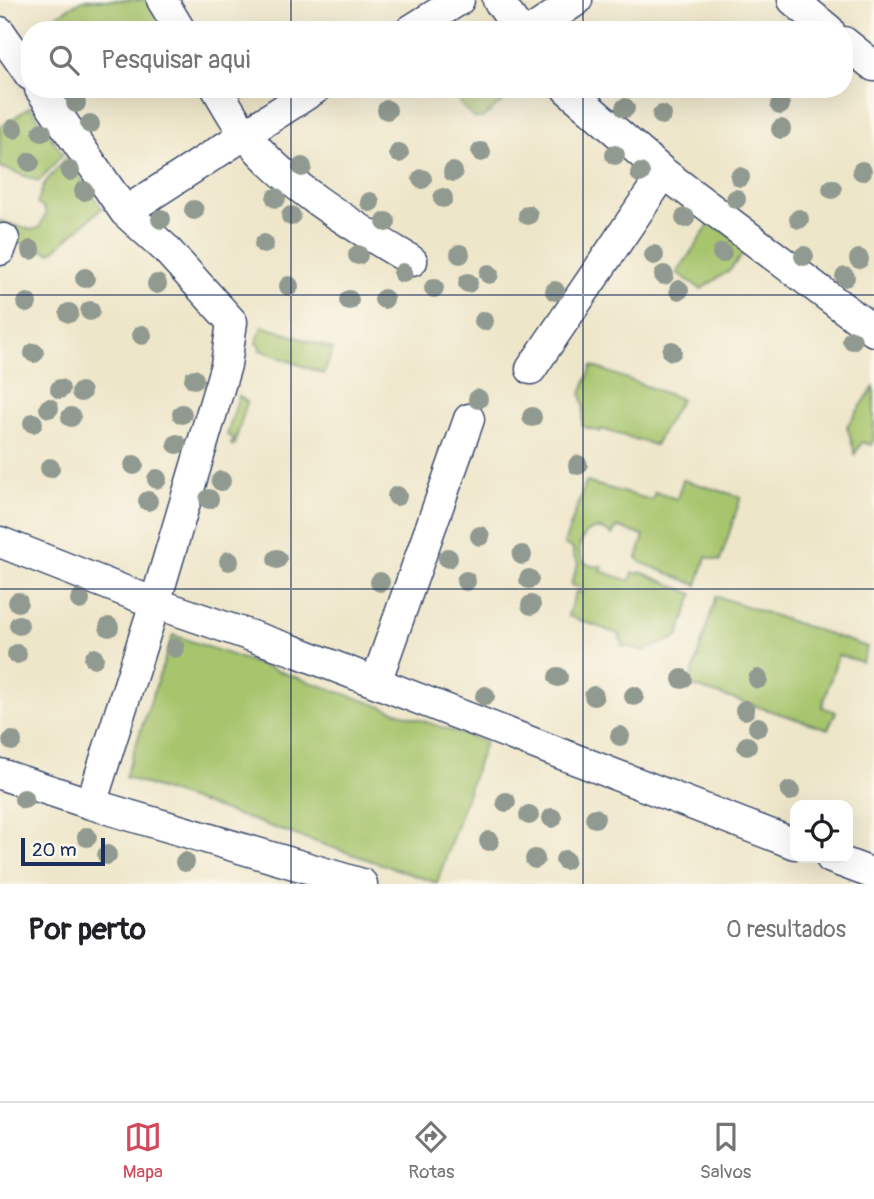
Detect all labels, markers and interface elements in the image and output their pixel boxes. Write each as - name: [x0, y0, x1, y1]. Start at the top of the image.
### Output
- search box: [21, 21, 853, 98]
- icon: search: [45, 41, 83, 79]
- text: Pesquisar aqui: [101, 44, 250, 76]
- map controls: [790, 800, 853, 863]
- button: locate: [790, 800, 853, 863]
- scale bar: [21, 835, 105, 867]
- text: 20 m: [32, 838, 77, 862]
- text: Por perto: [28, 911, 146, 948]
- text: 0 resultados: [726, 915, 846, 944]
- tab: Mapa: [123, 1118, 163, 1184]
- tab: Rotas: [408, 1118, 454, 1184]
- tab: Salvos: [700, 1118, 751, 1184]

